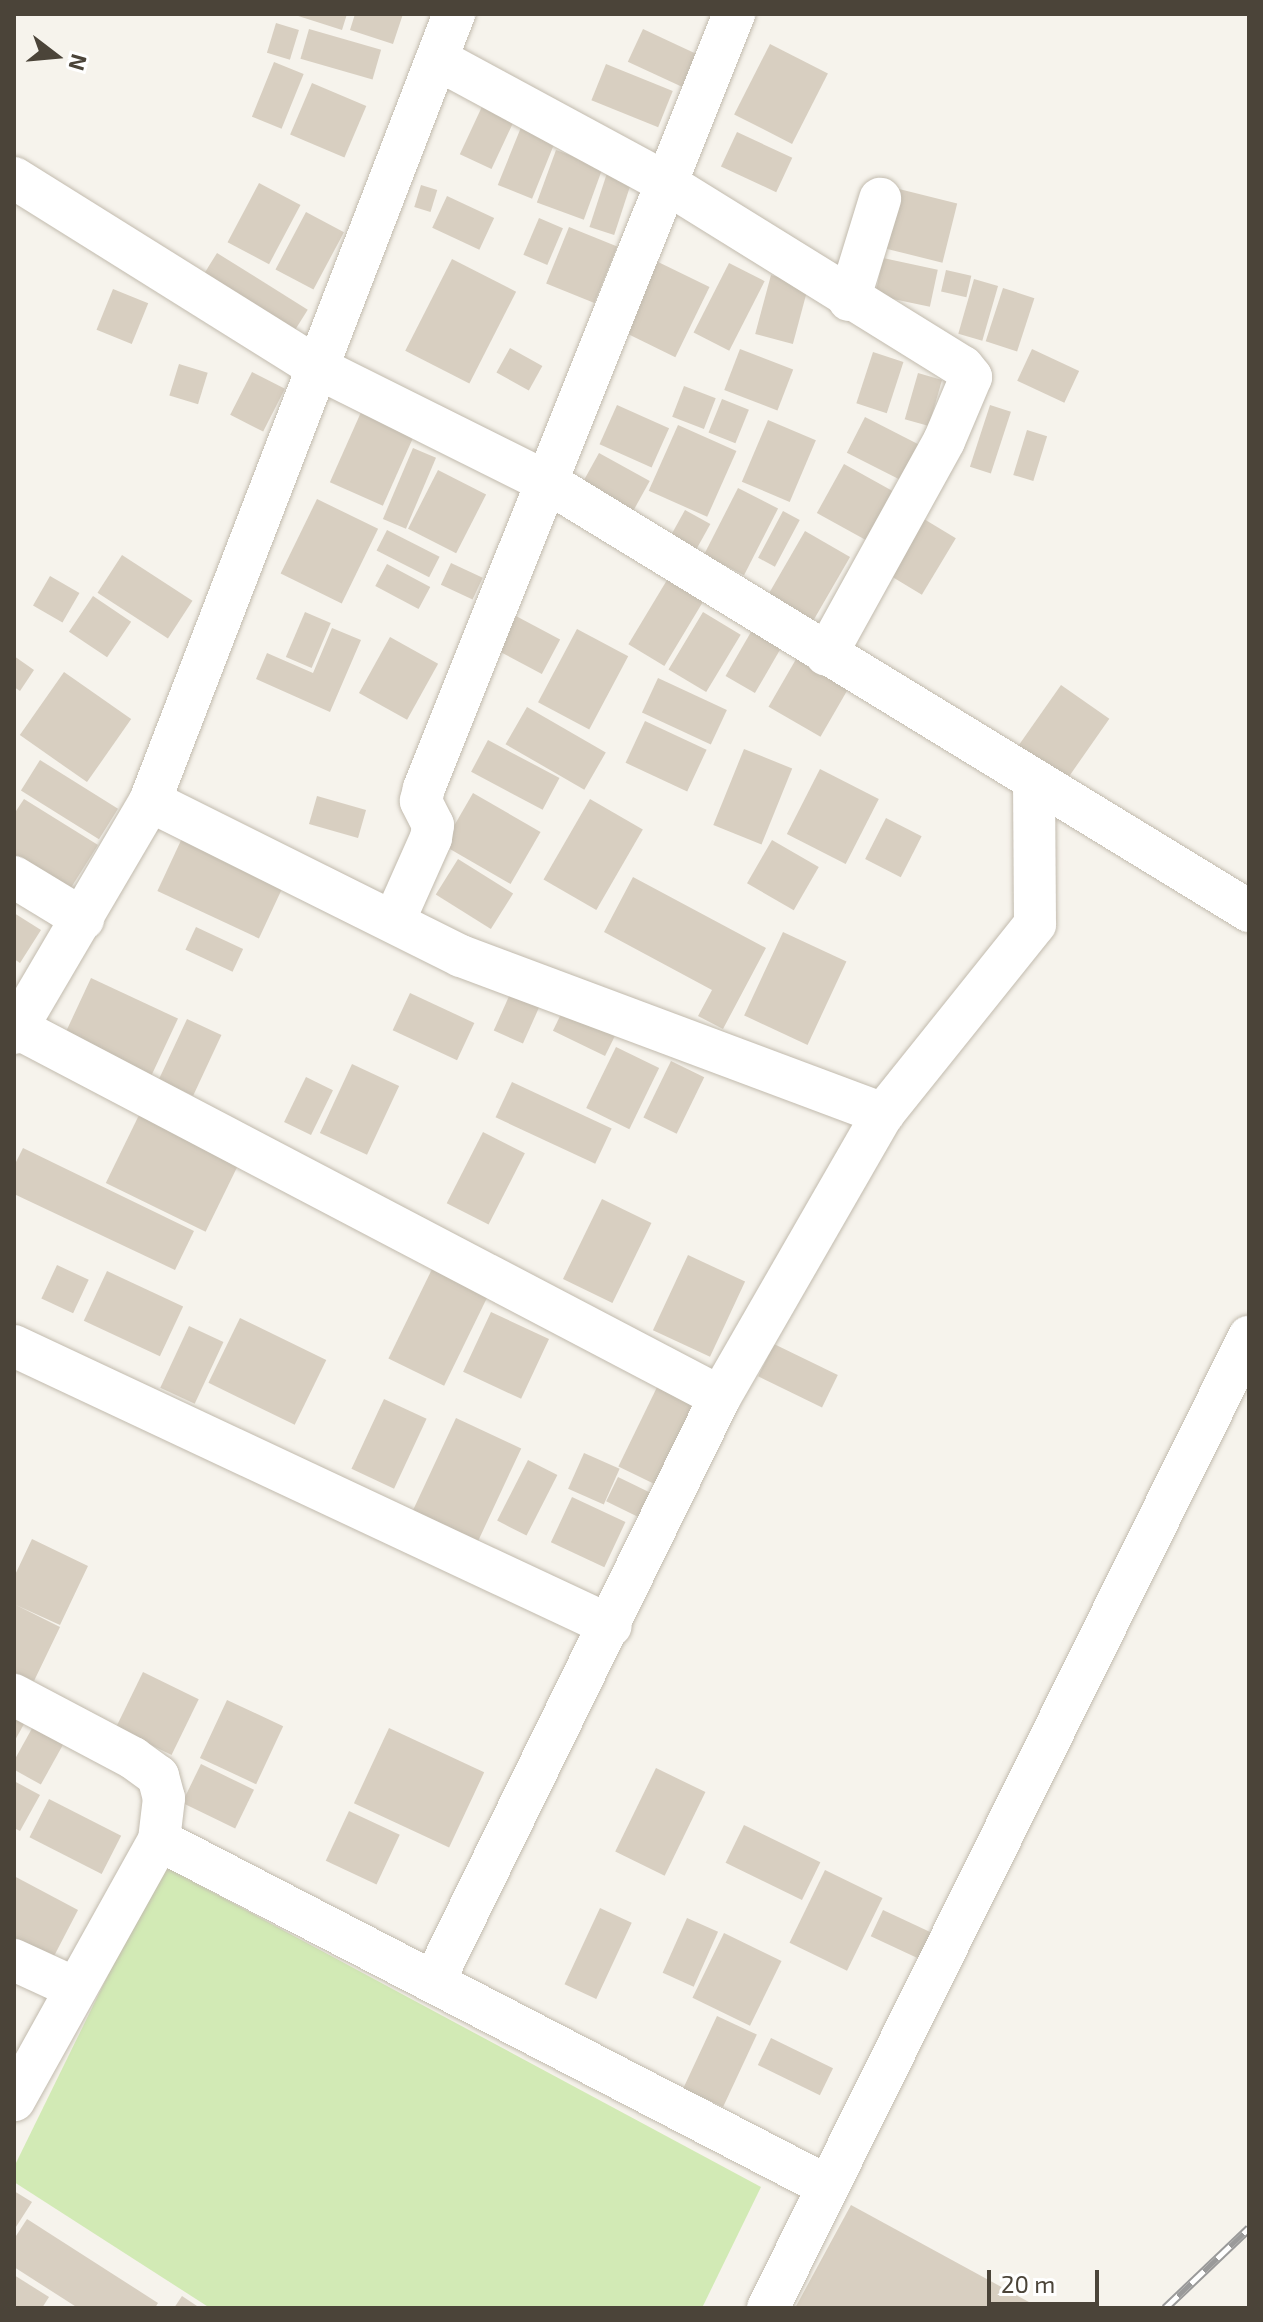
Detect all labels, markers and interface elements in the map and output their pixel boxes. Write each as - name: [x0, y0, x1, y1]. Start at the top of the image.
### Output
- north arrow: [16, 16, 96, 96]
- text: N: [64, 51, 94, 74]
- scale bar: [991, 2254, 1103, 2304]
- text: 20 m: [1001, 2269, 1055, 2298]

